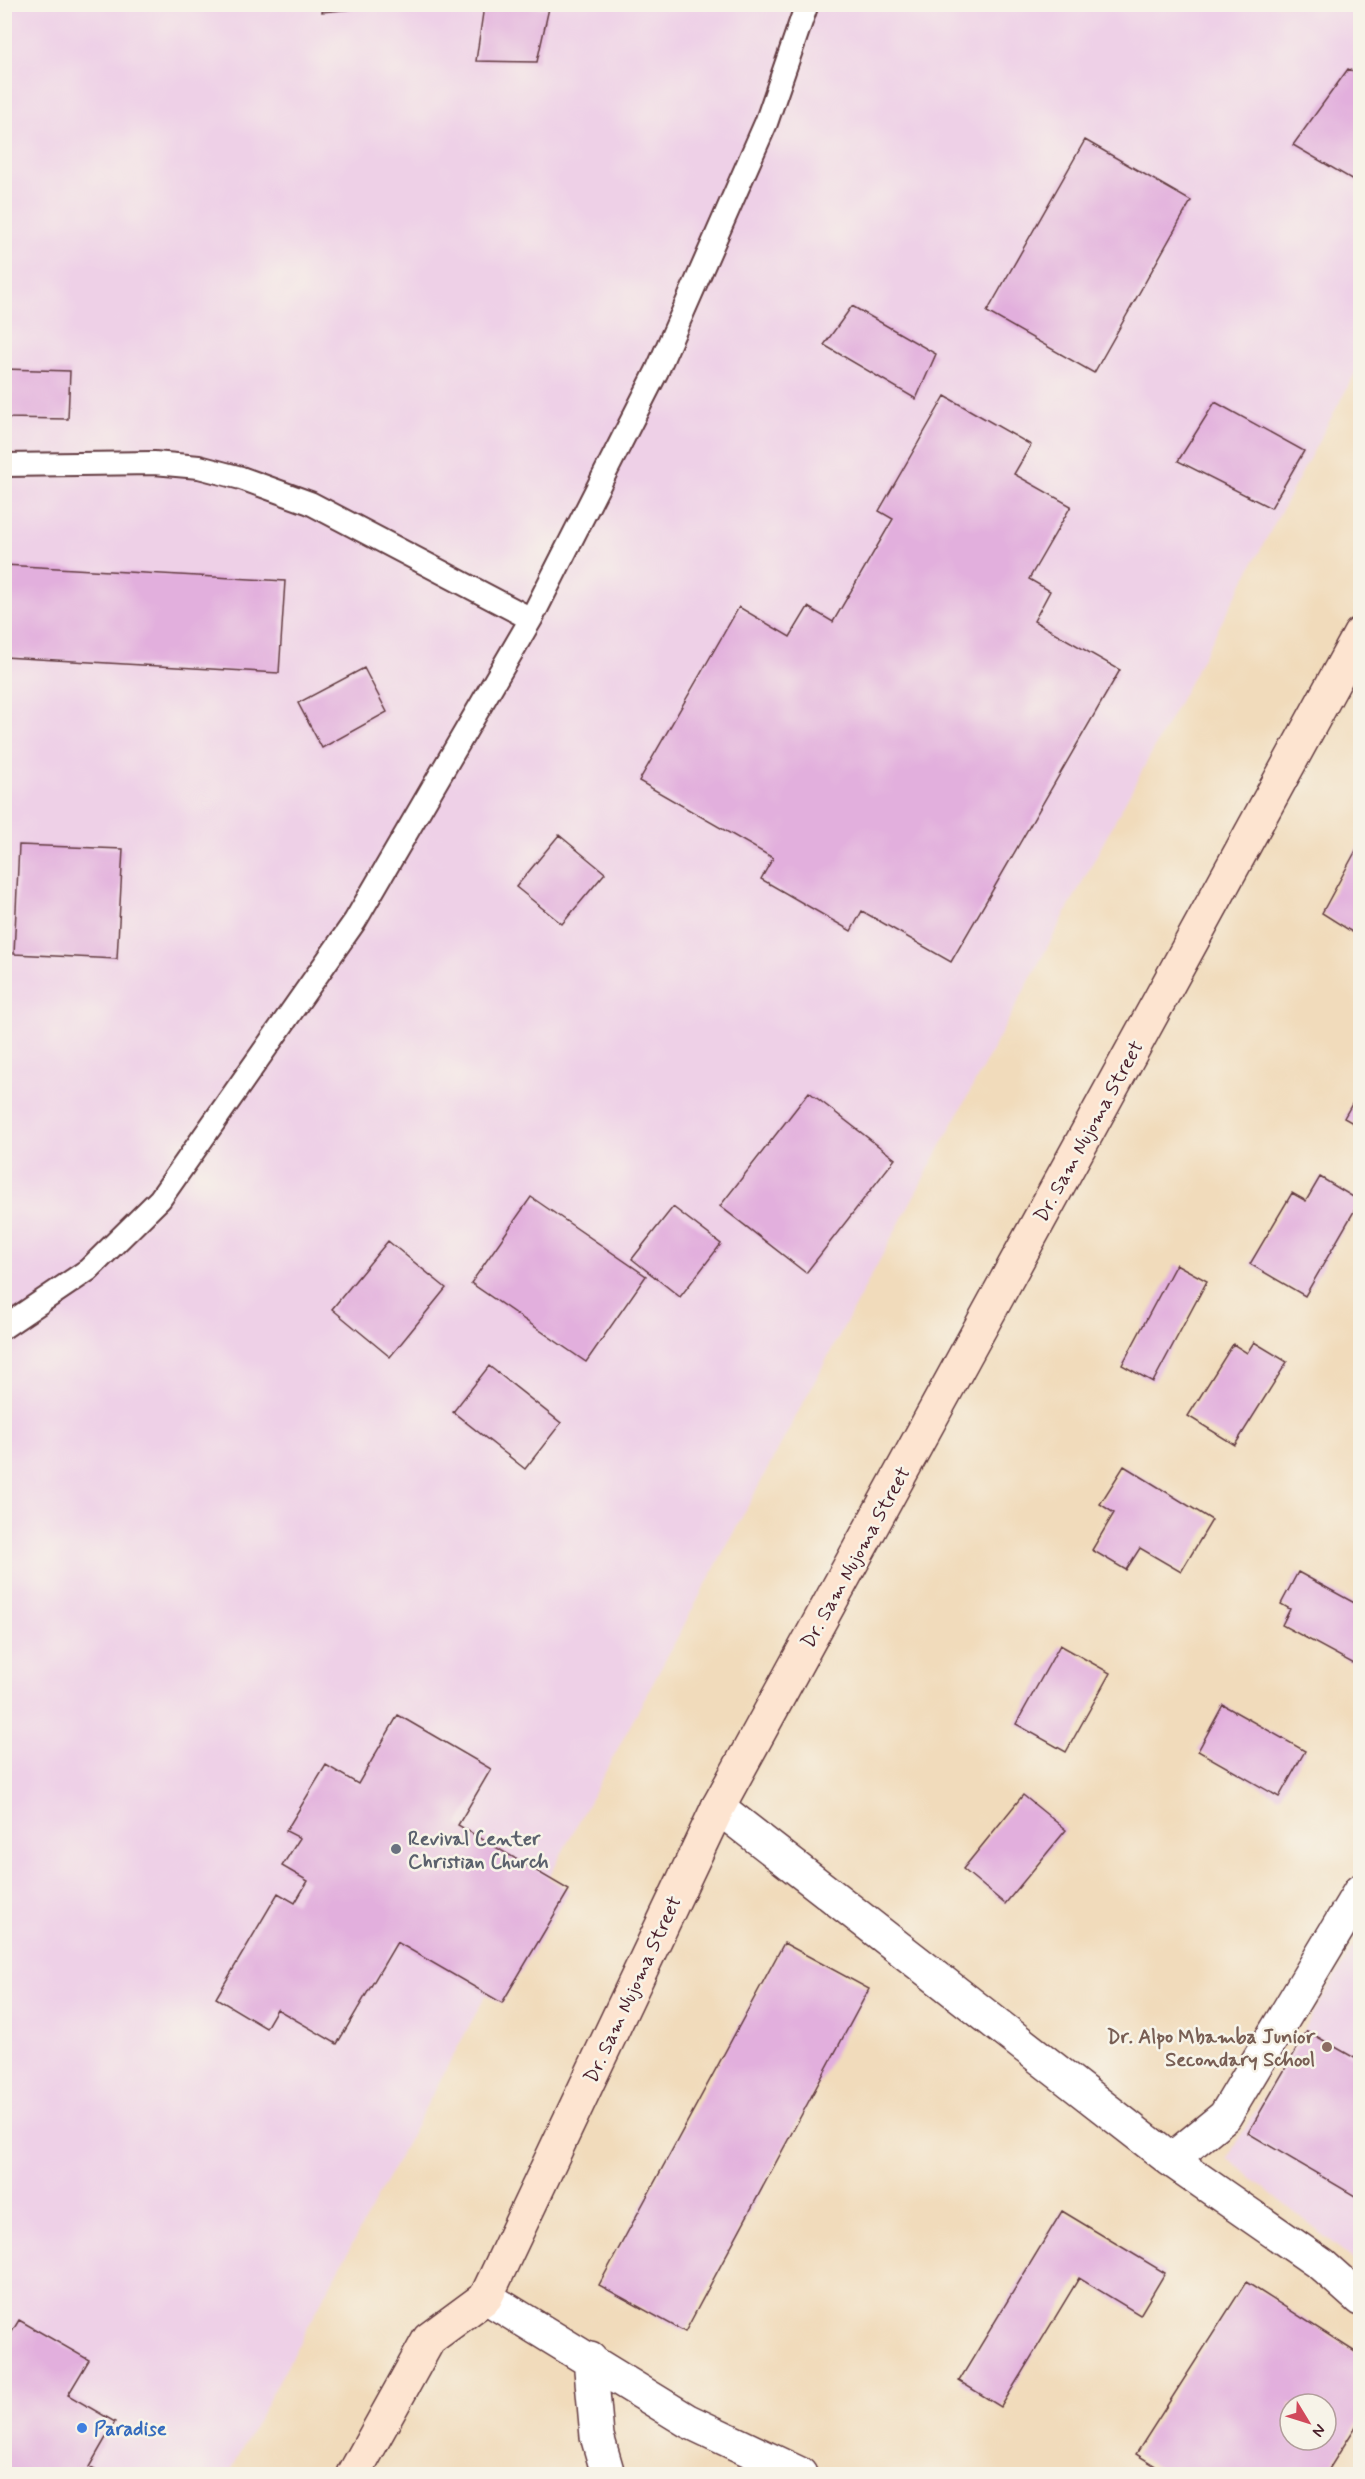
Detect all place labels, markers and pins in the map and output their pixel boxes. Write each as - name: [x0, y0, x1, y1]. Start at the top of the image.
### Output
- place label: Revival Center Christian Church: [408, 1826, 549, 1876]
- marker: Revival Center Christian Church: [389, 1842, 403, 1856]
- place label: Dr. Alpo Mbamba Junior Secondary School: [1107, 2024, 1316, 2074]
- marker: Dr. Alpo Mbamba Junior Secondary School: [1320, 2040, 1334, 2054]
- place label: Paradise: [94, 2416, 167, 2443]
- marker: Paradise: [75, 2421, 89, 2435]

